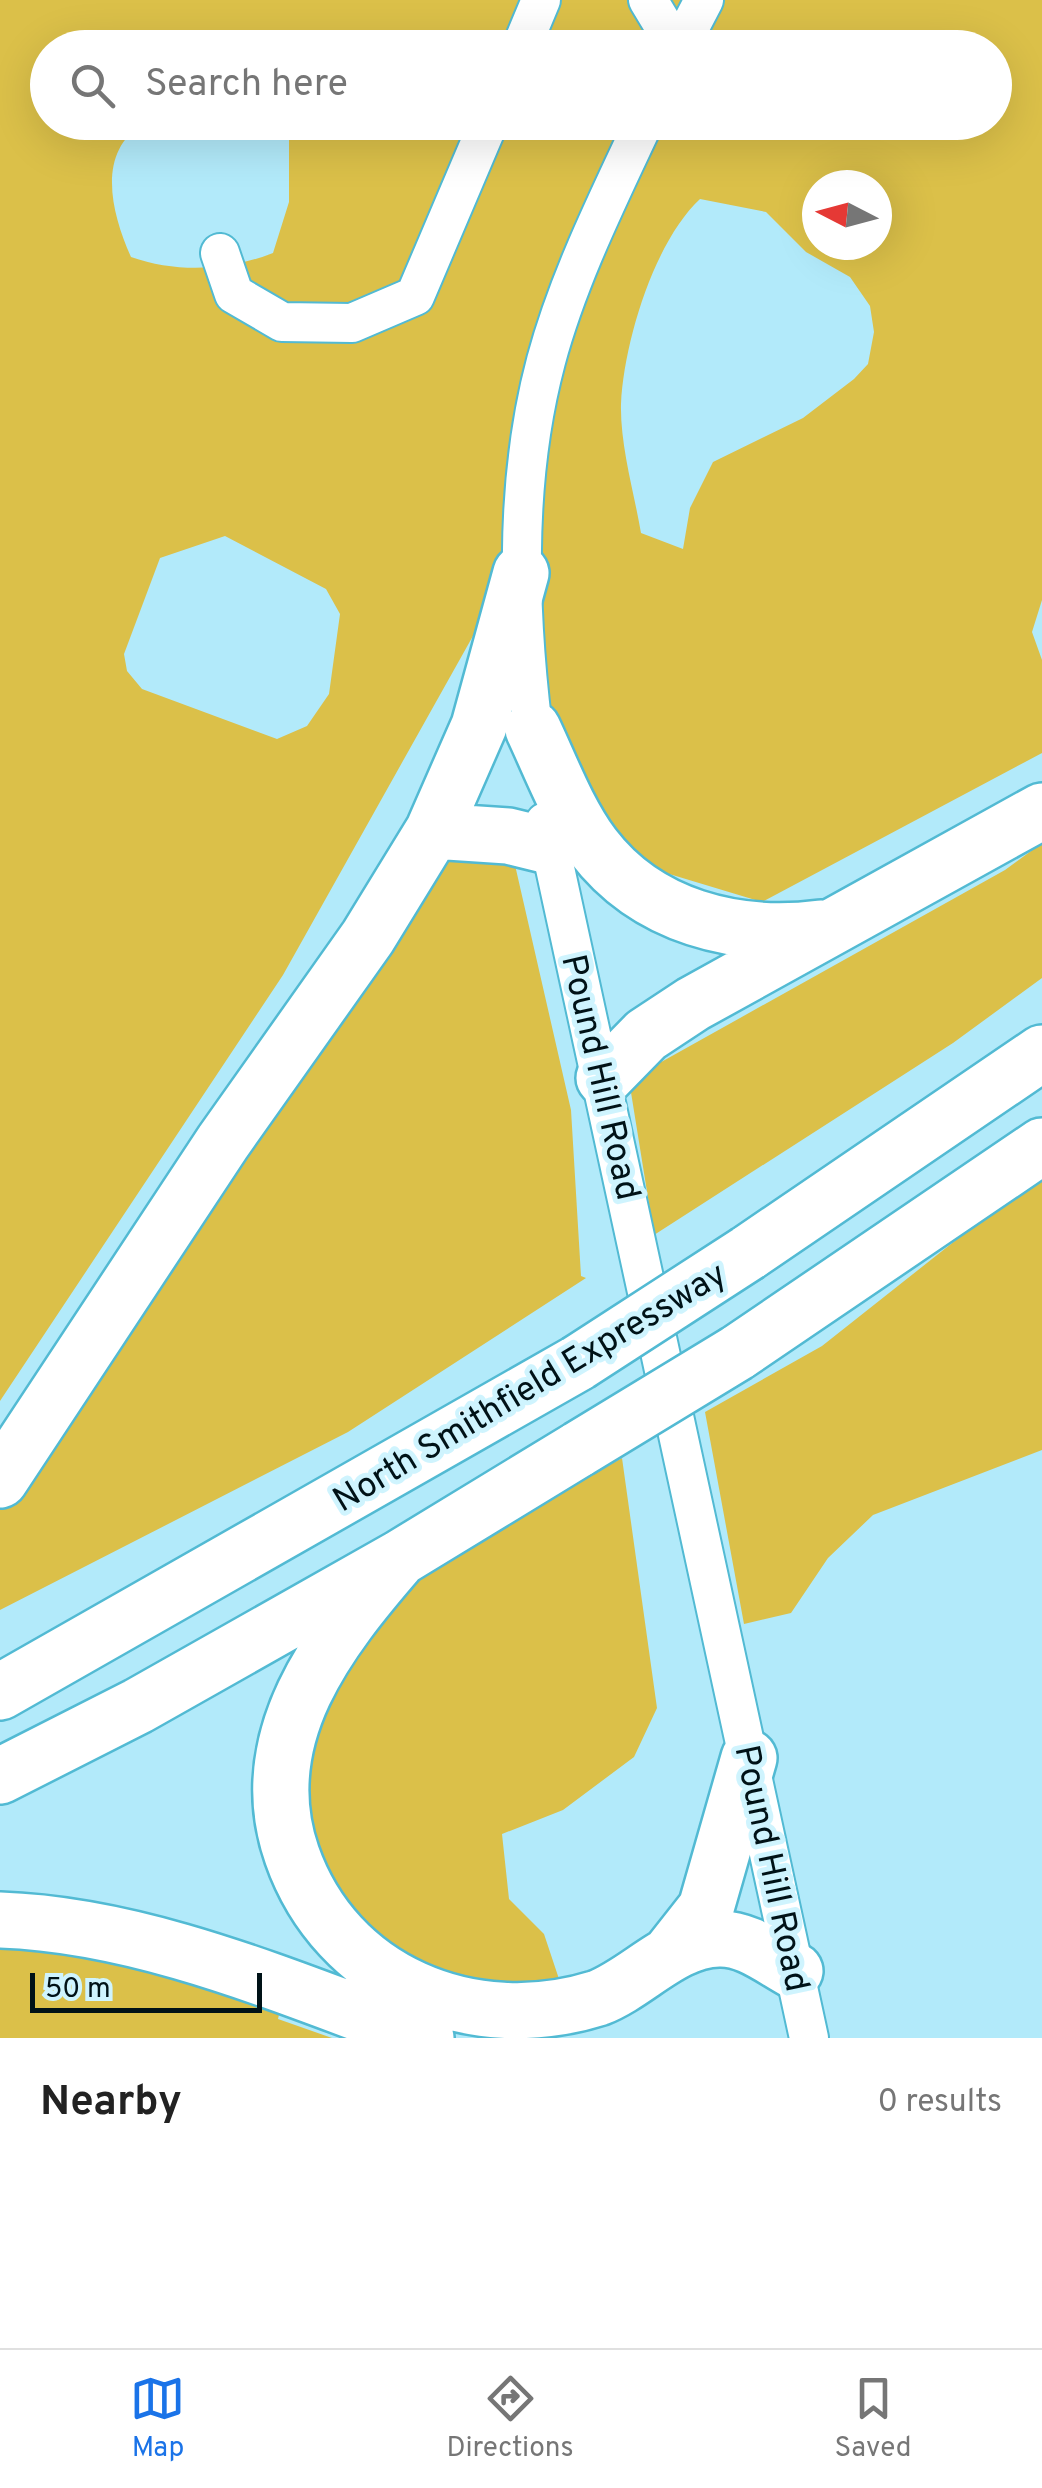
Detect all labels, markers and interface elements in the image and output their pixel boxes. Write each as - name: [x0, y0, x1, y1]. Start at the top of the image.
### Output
- search box: [30, 30, 1012, 140]
- icon: search: [65, 58, 120, 113]
- text: Search here: [145, 61, 348, 110]
- north arrow: [802, 170, 892, 260]
- street label: Pound Hill Road: [549, 951, 649, 1205]
- street label: North Smithfield Expressway: [326, 1254, 735, 1524]
- street label: Pound Hill Road: [722, 1741, 818, 1996]
- scale bar: [30, 1968, 262, 2012]
- text: 50 m: [45, 1972, 111, 2008]
- text: Nearby: [40, 2077, 182, 2130]
- text: 0 results: [877, 2083, 1002, 2123]
- tab: Map: [130, 2371, 185, 2467]
- tab: Directions: [446, 2371, 574, 2467]
- tab: Saved: [835, 2371, 912, 2467]

